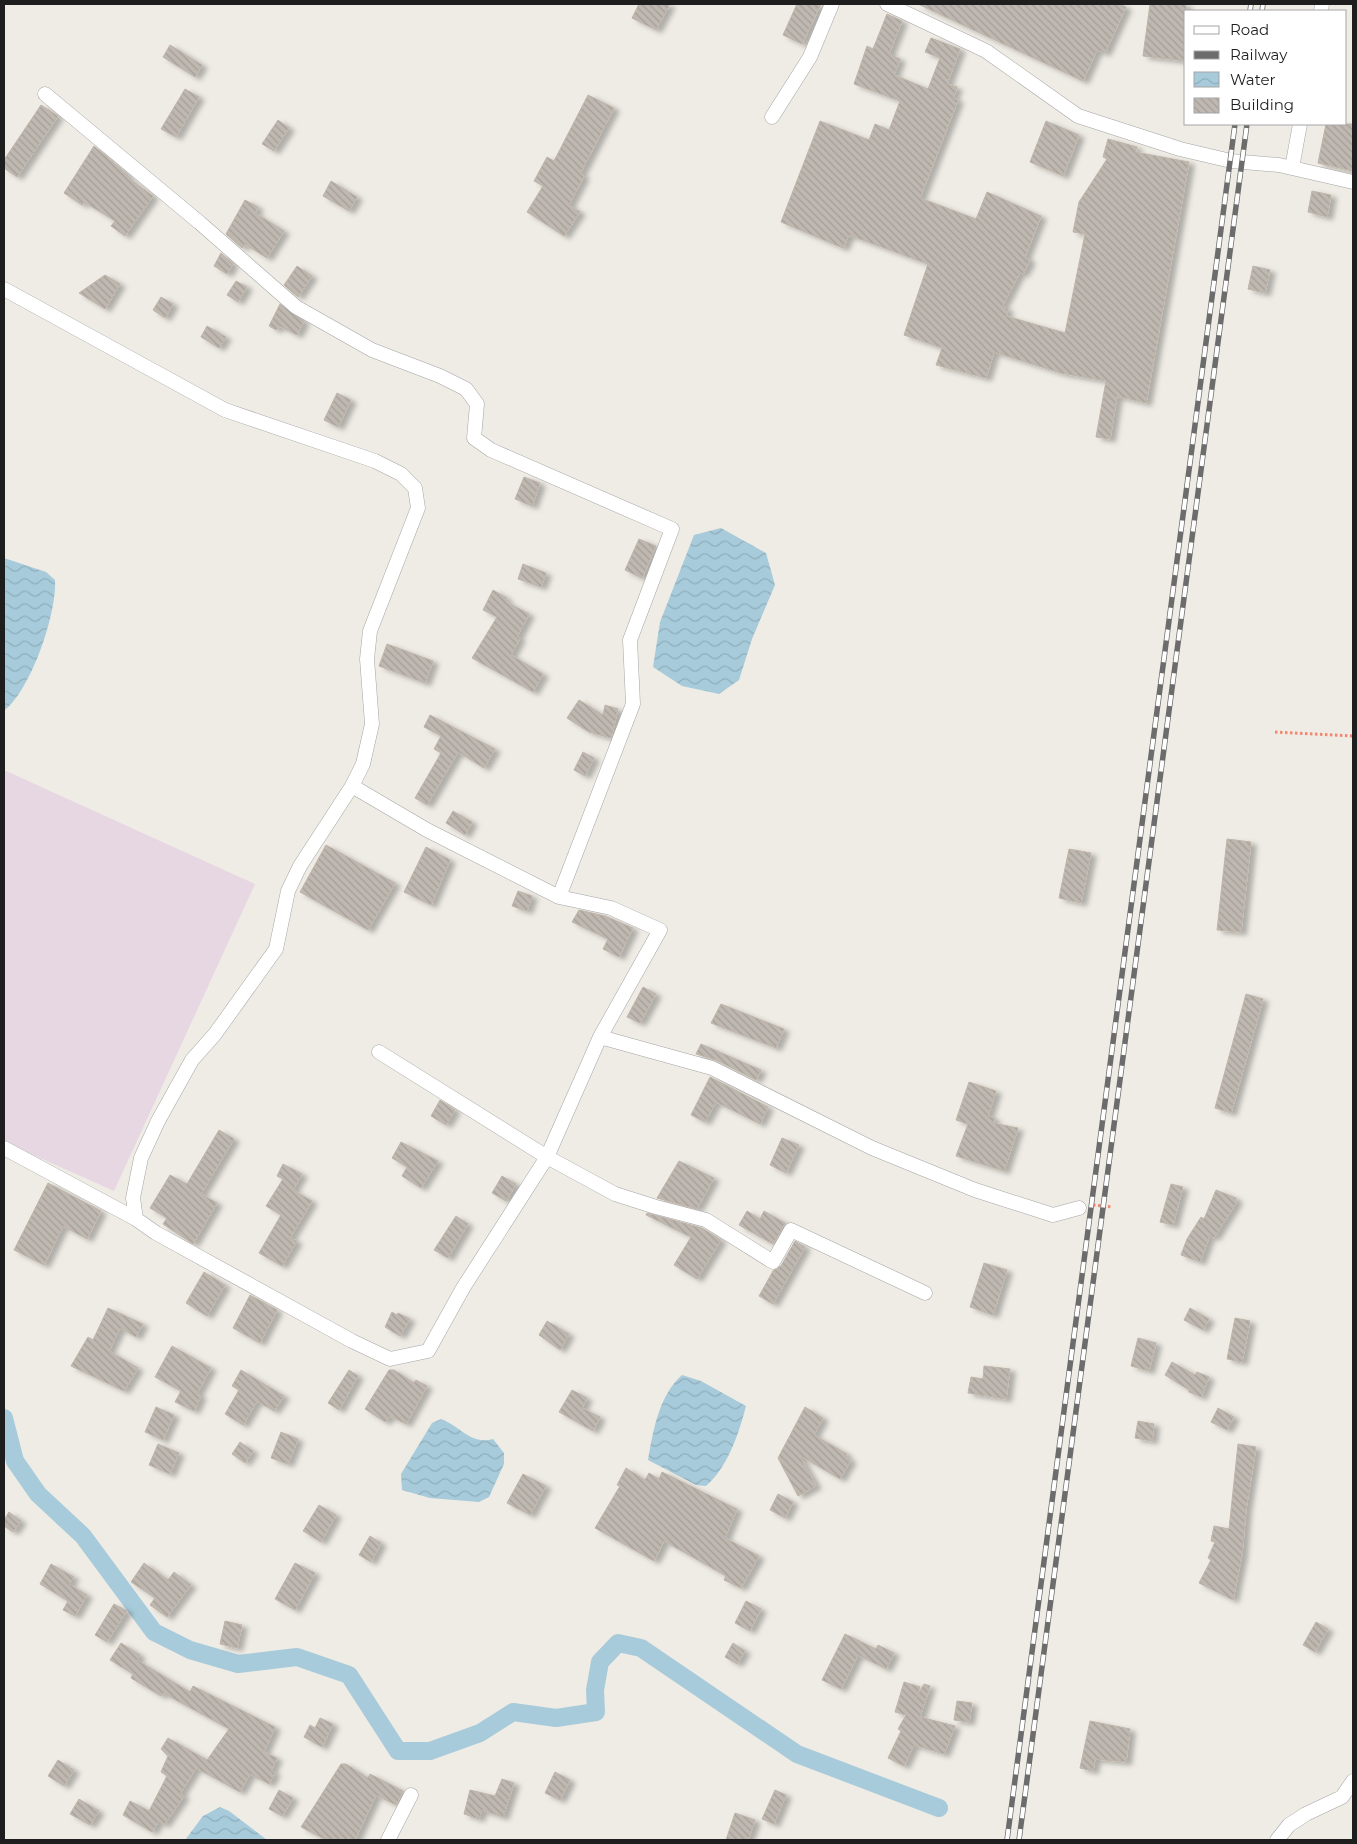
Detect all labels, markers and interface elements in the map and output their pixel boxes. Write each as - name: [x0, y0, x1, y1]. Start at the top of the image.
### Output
- legend: [1184, 10, 1347, 125]
- text: Road: [1230, 20, 1269, 39]
- text: Railway: [1230, 45, 1288, 64]
- text: Water: [1230, 70, 1276, 89]
- text: Building: [1230, 95, 1294, 114]

